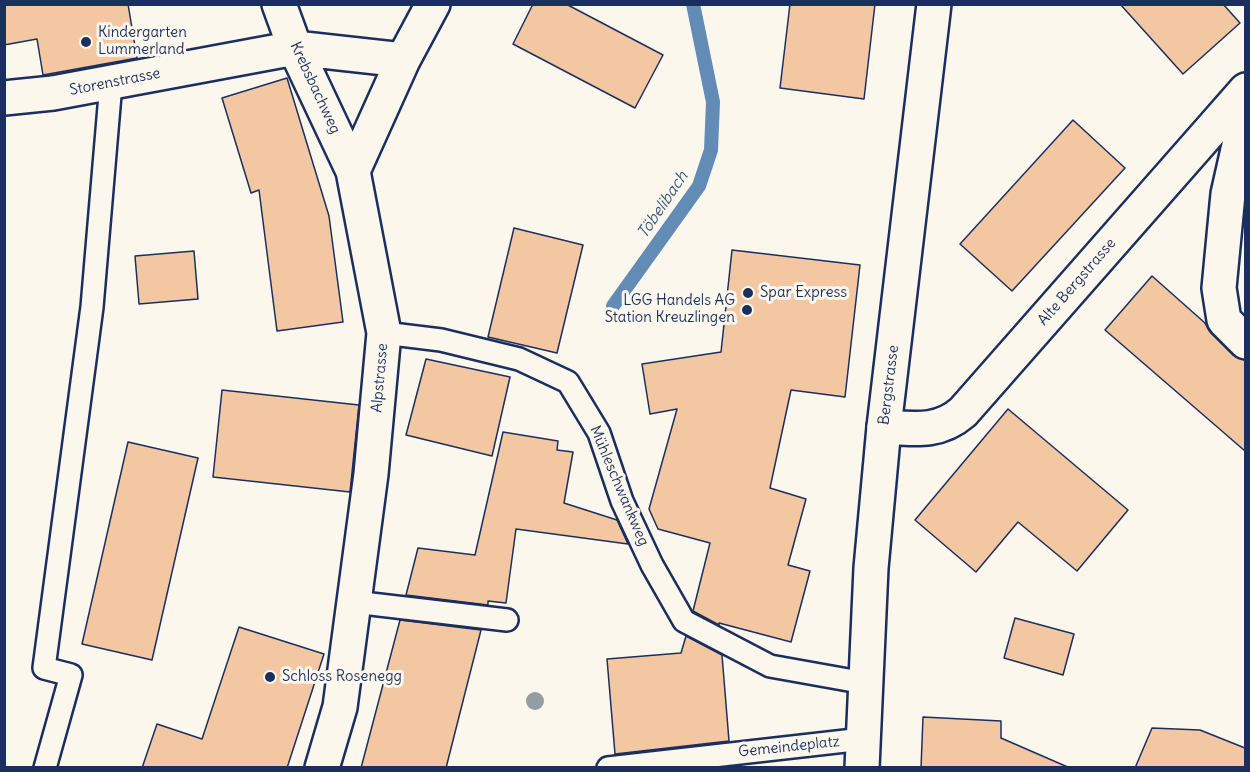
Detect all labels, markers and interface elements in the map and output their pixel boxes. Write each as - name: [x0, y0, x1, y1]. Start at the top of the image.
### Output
- place label: Kindergarten Lummerland: [98, 24, 187, 59]
- marker: Kindergarten Lummerland: [79, 35, 93, 49]
- street label: Krebsbachweg: [286, 39, 344, 137]
- street label: Storenstrasse: [68, 64, 162, 100]
- water label: Töbelibach: [634, 168, 692, 242]
- street label: Alte Bergstrasse: [1034, 235, 1120, 329]
- place label: Spar Express: [760, 284, 847, 302]
- marker: Spar Express: [741, 286, 755, 300]
- place label: LGG Handels AG Station Kreuzlingen: [605, 292, 735, 327]
- marker: LGG Handels AG Station Kreuzlingen: [740, 303, 754, 317]
- street label: Alpstrasse: [368, 343, 392, 413]
- street label: Bergstrasse: [875, 344, 903, 426]
- street label: Mühleschwankweg: [586, 423, 652, 549]
- place label: Schloss Rosenegg: [282, 668, 402, 686]
- marker: Schloss Rosenegg: [263, 670, 277, 684]
- street label: Gemeindeplatz: [737, 733, 841, 761]

